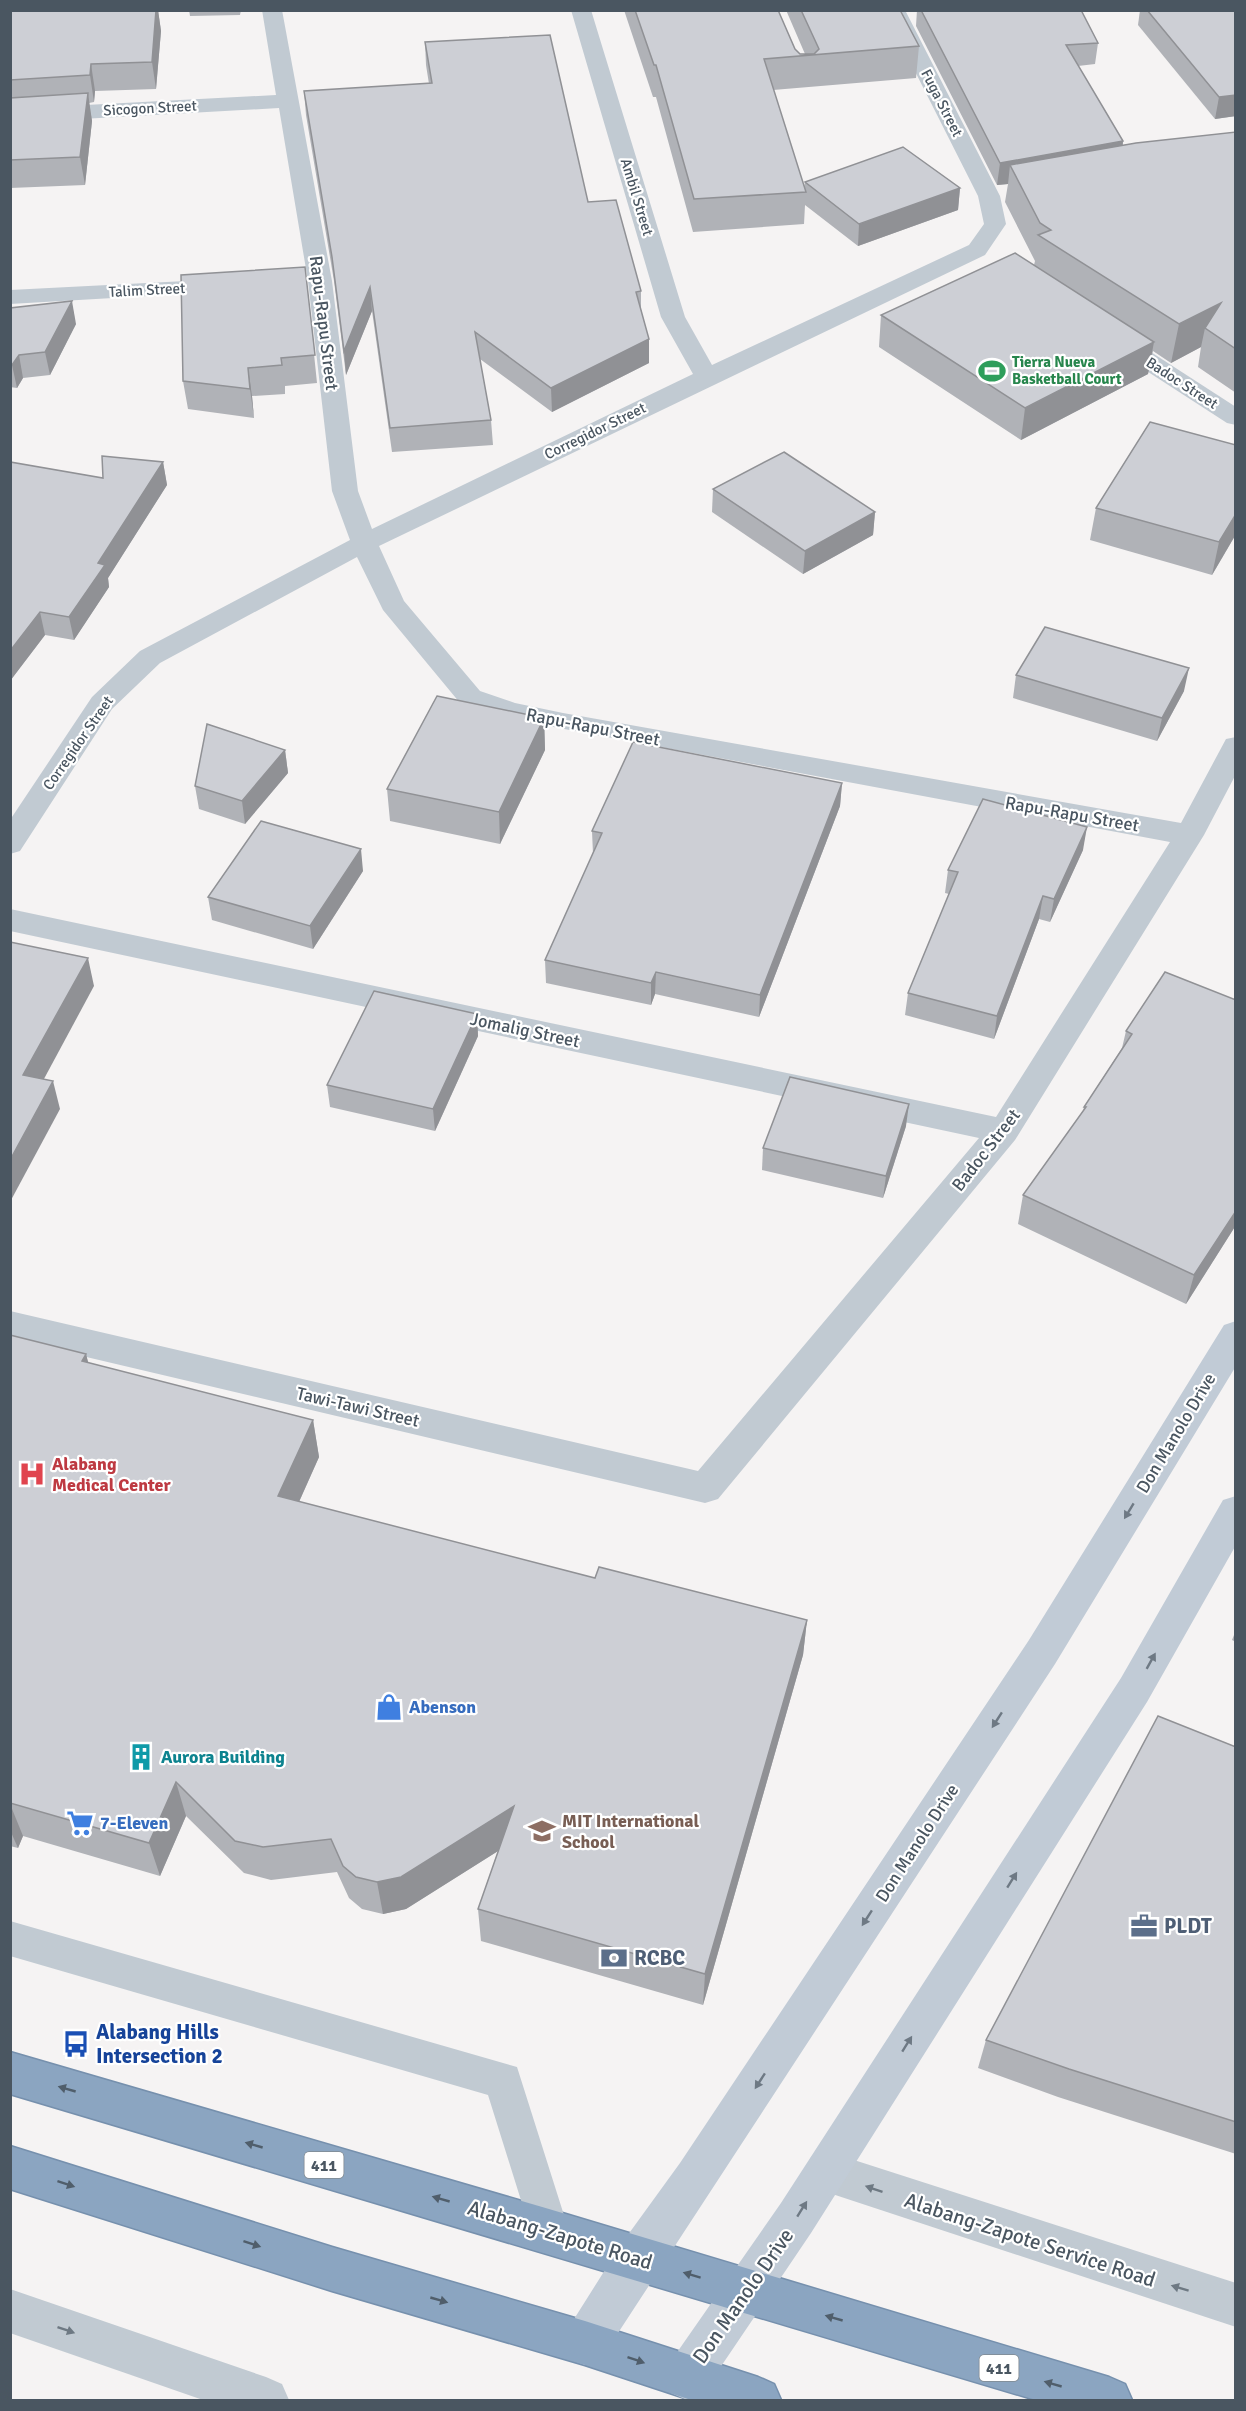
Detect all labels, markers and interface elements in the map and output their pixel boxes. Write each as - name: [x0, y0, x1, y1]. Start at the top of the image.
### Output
- street label: Fuga Street: [917, 66, 967, 140]
- street label: Sicogon Street: [103, 97, 197, 119]
- street label: Ambil Street: [617, 156, 657, 238]
- street label: Rapu-Rapu Street: [305, 254, 343, 392]
- street label: Talim Street: [108, 279, 186, 301]
- place label: Tierra Nueva Basketball Court: [1012, 353, 1122, 388]
- street label: Badoc Street: [1143, 353, 1221, 413]
- sports icon: Tierra Nueva Basketball Court: [977, 356, 1007, 386]
- street label: Corregidor Street: [541, 399, 649, 463]
- street label: Corregidor Street: [39, 693, 117, 793]
- street label: Rapu-Rapu Street: [524, 703, 662, 751]
- street label: Rapu-Rapu Street: [1003, 791, 1141, 837]
- street label: Jomalig Street: [468, 1008, 582, 1052]
- street label: Badoc Street: [947, 1105, 1025, 1195]
- street label: Don Manolo Drive: [1131, 1369, 1221, 1497]
- street label: Tawi-Tawi Street: [294, 1382, 422, 1432]
- place label: Alabang Medical Center: [52, 1453, 172, 1496]
- hospital icon: Alabang Medical Center: [17, 1459, 47, 1489]
- one-way arrow: [1123, 1503, 1134, 1519]
- one-way arrow: [1146, 1652, 1156, 1669]
- shop icon: Abenson: [374, 1692, 404, 1722]
- place label: Abenson: [409, 1696, 476, 1718]
- one-way arrow: [992, 1712, 1003, 1728]
- building icon: Aurora Building: [126, 1742, 156, 1772]
- place label: Aurora Building: [161, 1746, 285, 1768]
- street label: Don Manolo Drive: [871, 1780, 963, 1906]
- supermarket icon: 7-Eleven: [65, 1808, 95, 1838]
- place label: MIT International School: [562, 1810, 700, 1853]
- place label: 7-Eleven: [100, 1812, 168, 1834]
- school or university icon: MIT International School: [527, 1816, 557, 1846]
- one-way arrow: [1006, 1871, 1017, 1888]
- one-way arrow: [862, 1910, 873, 1926]
- office icon: PLDT: [1129, 1911, 1159, 1941]
- place label: PLDT: [1164, 1913, 1212, 1939]
- bank icon: RCBC: [599, 1943, 629, 1973]
- place label: RCBC: [634, 1945, 685, 1971]
- place label: Alabang Hills Intersection 2: [96, 2019, 223, 2069]
- bus stop icon: Alabang Hills Intersection 2: [61, 2029, 91, 2059]
- one-way arrow: [901, 2036, 912, 2052]
- one-way arrow: [755, 2073, 766, 2089]
- one-way arrow: [58, 2084, 76, 2093]
- one-way arrow: [245, 2140, 263, 2149]
- road number: 411: [304, 2152, 344, 2178]
- one-way arrow: [57, 2180, 75, 2190]
- one-way arrow: [865, 2183, 883, 2193]
- street label: Alabang-Zapote Service Road: [901, 2187, 1159, 2293]
- one-way arrow: [432, 2194, 450, 2204]
- street label: Alabang-Zapote Road: [464, 2195, 656, 2275]
- one-way arrow: [797, 2201, 808, 2217]
- street label: Don Manolo Drive: [687, 2223, 799, 2369]
- one-way arrow: [243, 2239, 261, 2249]
- one-way arrow: [683, 2270, 701, 2280]
- one-way arrow: [1171, 2283, 1189, 2292]
- one-way arrow: [430, 2296, 448, 2305]
- one-way arrow: [824, 2313, 842, 2322]
- one-way arrow: [57, 2326, 75, 2336]
- road number: 411: [980, 2355, 1018, 2381]
- one-way arrow: [627, 2356, 645, 2365]
- one-way arrow: [1044, 2379, 1062, 2388]

